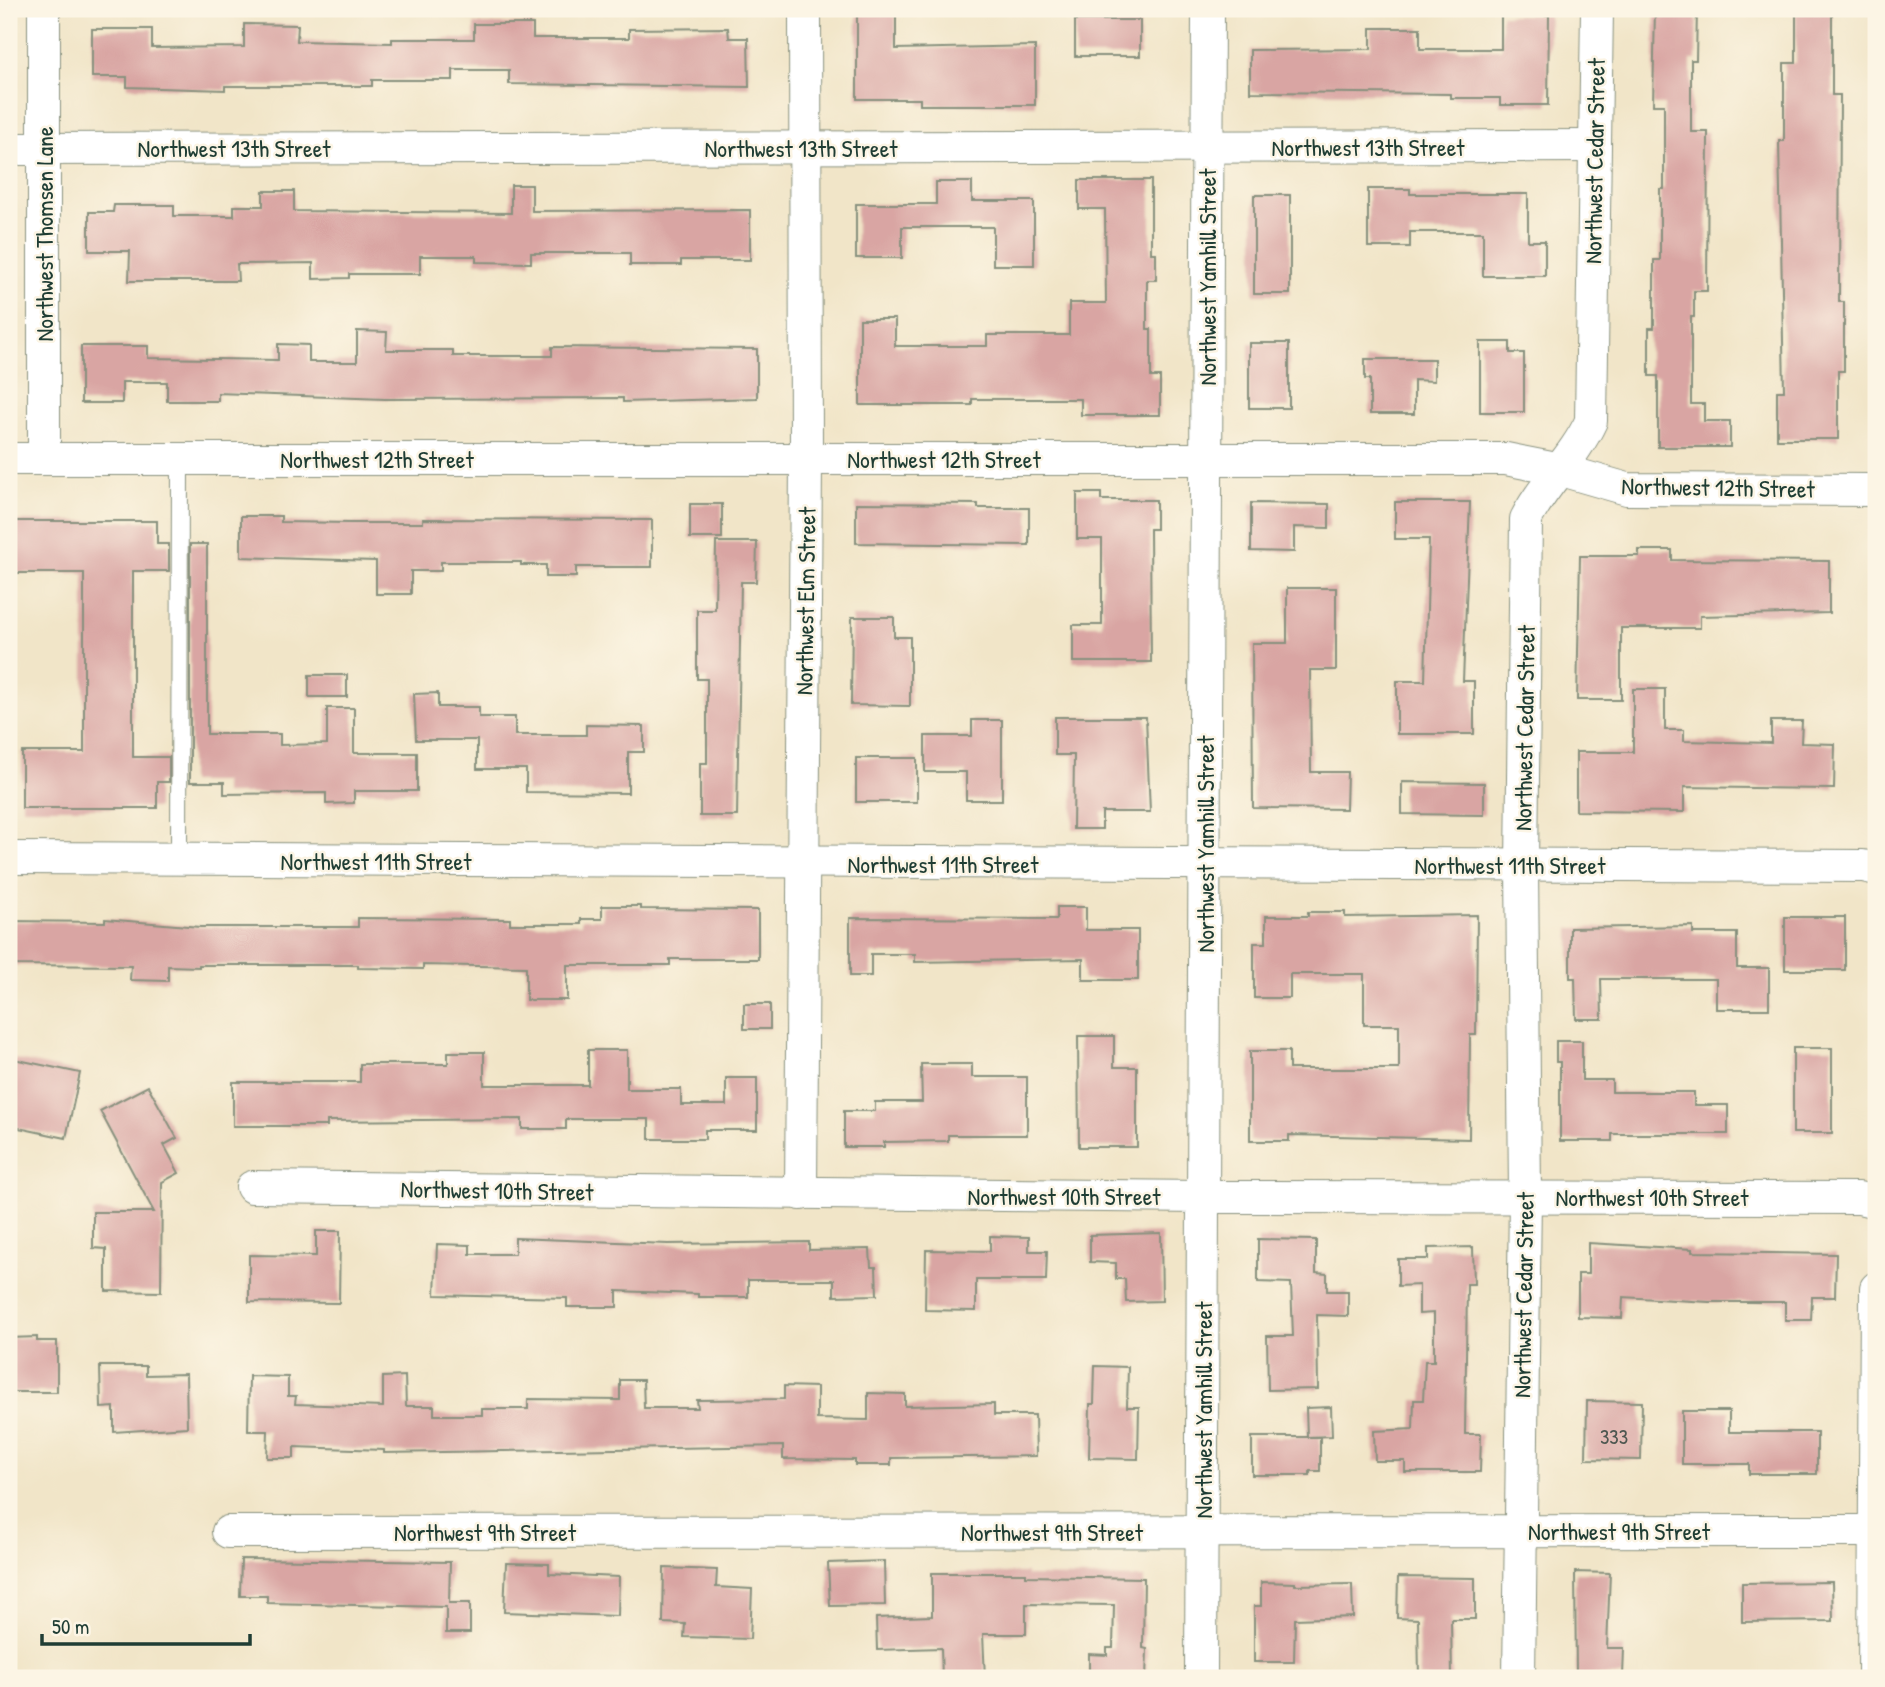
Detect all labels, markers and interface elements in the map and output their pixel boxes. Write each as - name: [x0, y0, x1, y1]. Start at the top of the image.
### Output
- street label: Northwest Cedar Street: [1576, 57, 1612, 264]
- street label: Northwest Thomsen Lane: [28, 126, 60, 341]
- street label: Northwest 13th Street: [1272, 131, 1465, 163]
- street label: Northwest 13th Street: [138, 132, 331, 164]
- street label: Northwest 13th Street: [705, 132, 898, 164]
- street label: Northwest Yamhill Street: [1191, 168, 1223, 386]
- street label: Northwest 12th Street: [280, 443, 474, 475]
- street label: Northwest 12th Street: [847, 443, 1041, 475]
- street label: Northwest 12th Street: [1621, 469, 1816, 505]
- street label: Northwest Elm Street: [787, 506, 823, 695]
- street label: Northwest Cedar Street: [1506, 624, 1542, 831]
- street label: Northwest Yamhill Street: [1189, 735, 1221, 953]
- street label: Northwest 11th Street: [281, 845, 472, 877]
- street label: Northwest 11th Street: [848, 848, 1039, 880]
- street label: Northwest 11th Street: [1415, 849, 1606, 881]
- street label: Northwest 10th Street: [400, 1172, 594, 1208]
- street label: Northwest 10th Street: [968, 1180, 1161, 1212]
- street label: Northwest 10th Street: [1556, 1181, 1749, 1213]
- street label: Northwest Cedar Street: [1505, 1191, 1541, 1398]
- street label: Northwest Yamhill Street: [1187, 1301, 1219, 1519]
- house number: 333: [1600, 1422, 1628, 1451]
- street label: Northwest 9th Street: [1528, 1515, 1711, 1547]
- street label: Northwest 9th Street: [394, 1516, 577, 1548]
- street label: Northwest 9th Street: [961, 1516, 1144, 1548]
- scale bar: [42, 1603, 250, 1647]
- text: 50 m: [52, 1612, 89, 1641]

